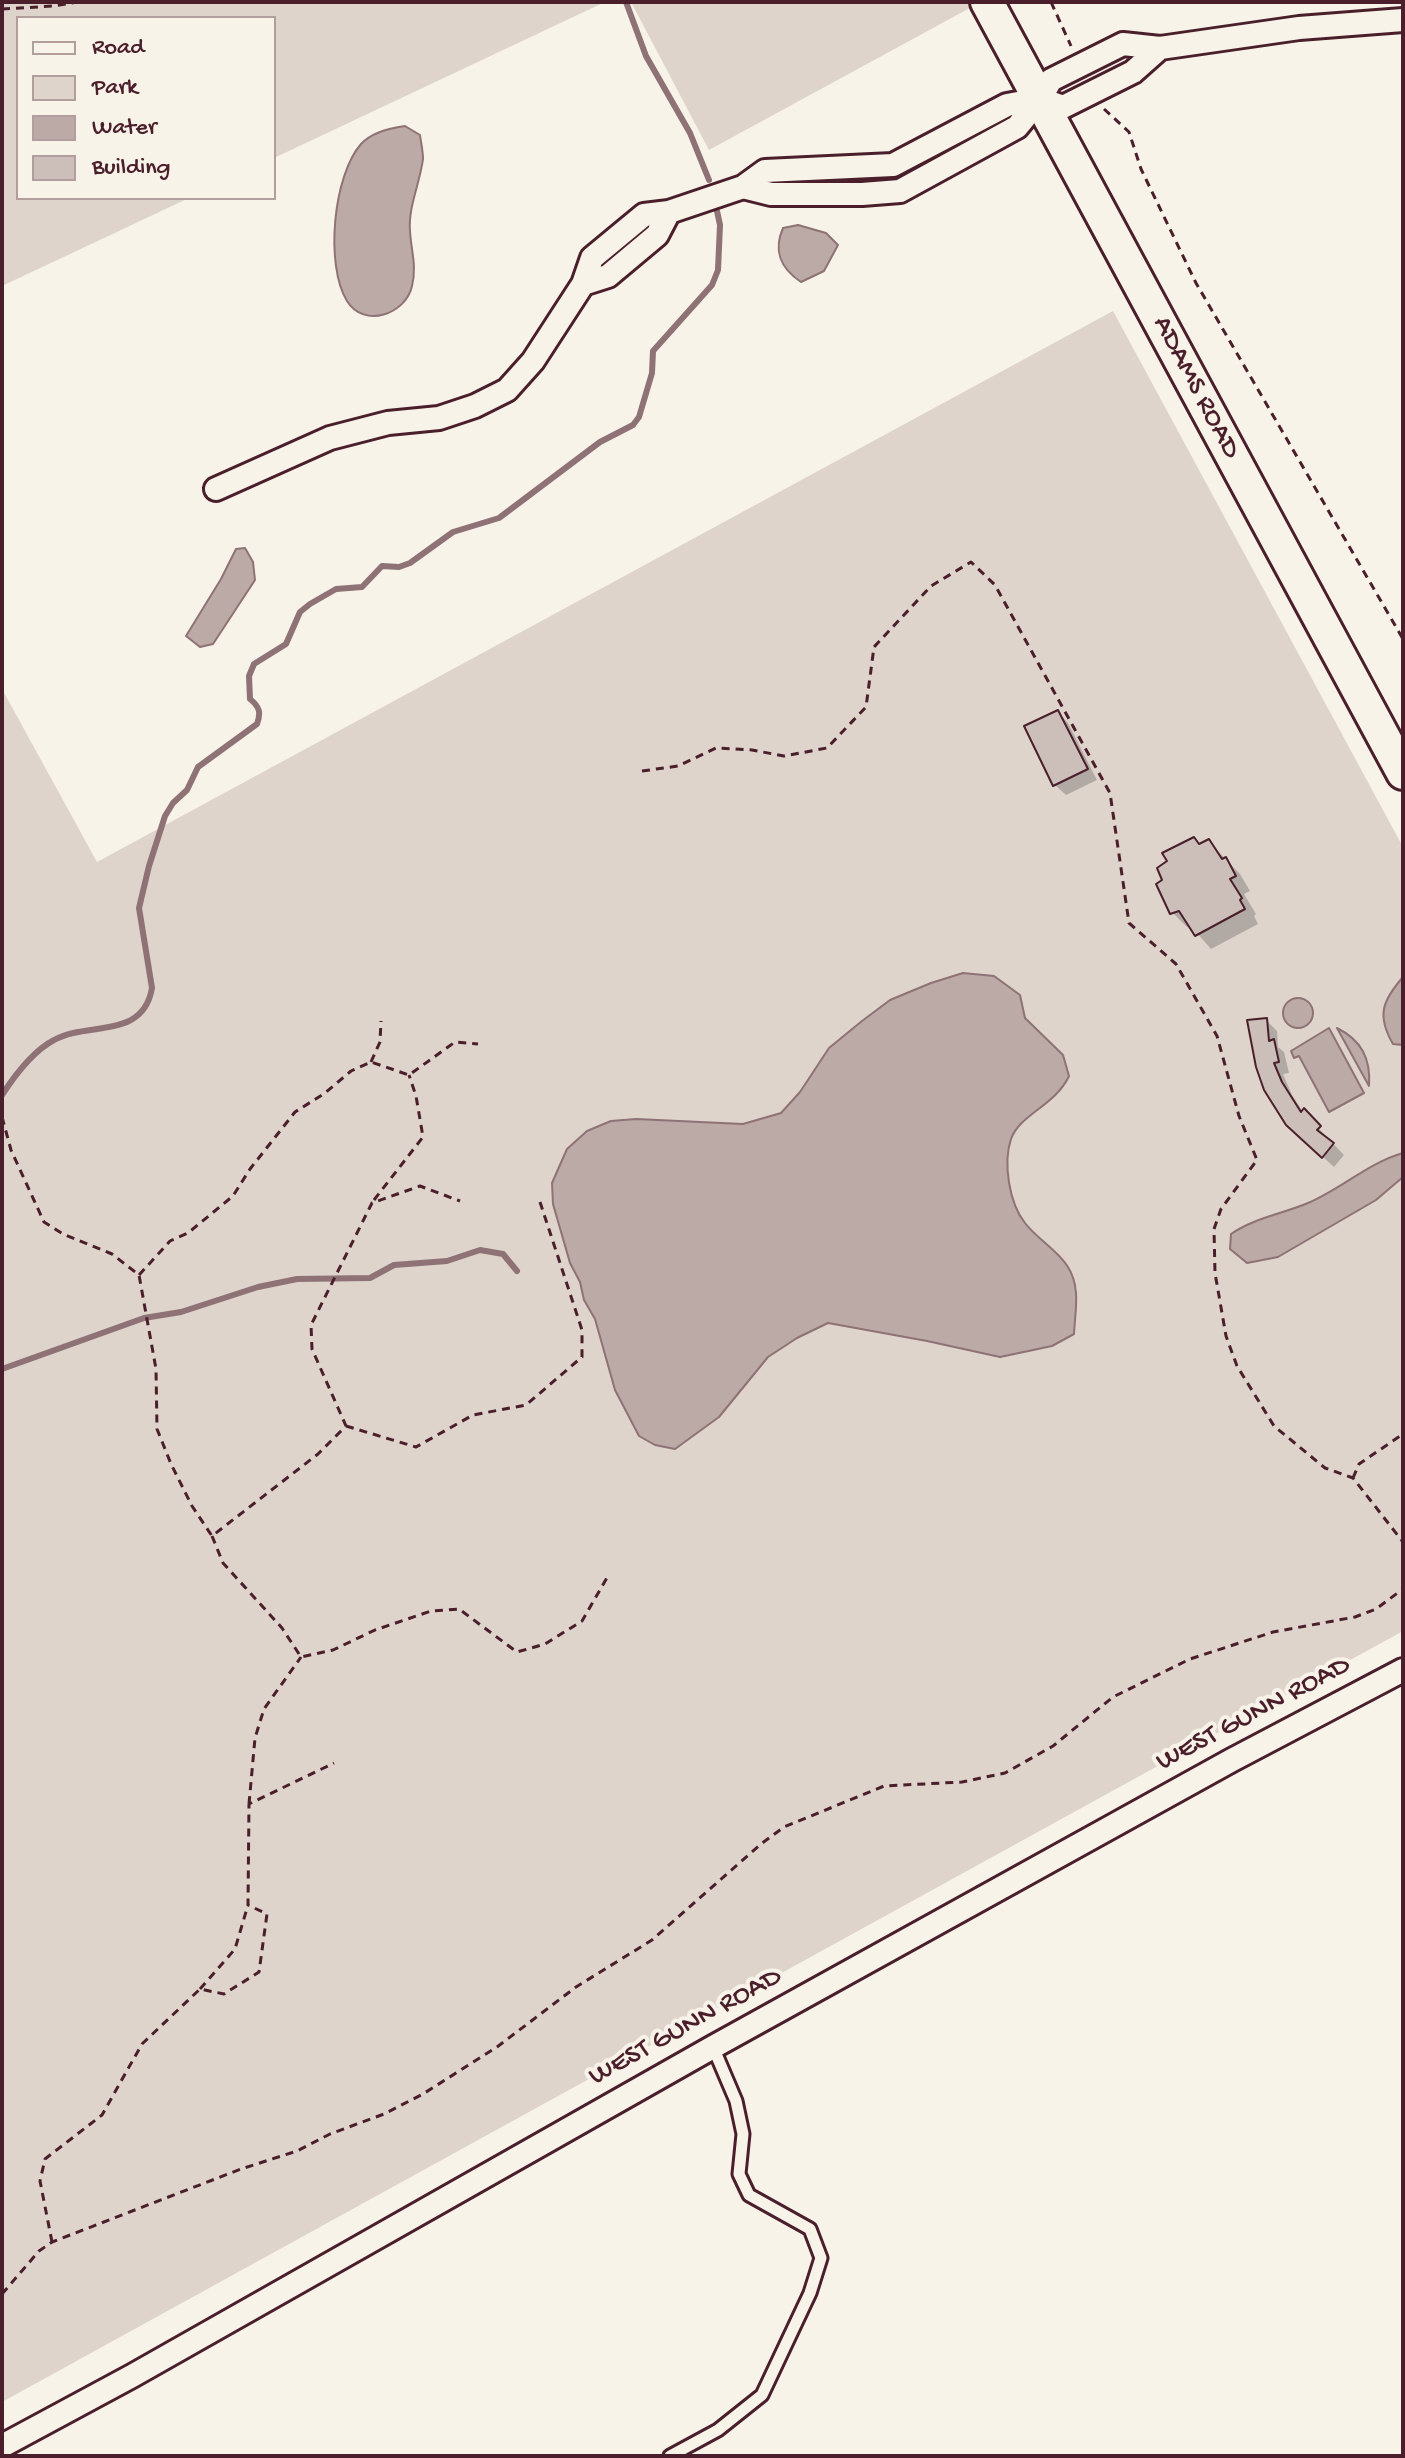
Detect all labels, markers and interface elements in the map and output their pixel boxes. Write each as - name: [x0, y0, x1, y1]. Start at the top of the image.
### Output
- legend: [16, 16, 276, 200]
- text: Road: [92, 34, 144, 63]
- text: Park: [92, 74, 138, 103]
- text: Water: [92, 114, 156, 143]
- text: Building: [92, 154, 170, 183]
- street label: ADAMS ROAD: [1143, 311, 1247, 465]
- street label: WEST GUNN ROAD: [1151, 1650, 1357, 1780]
- street label: WEST GUNN ROAD: [584, 1961, 788, 2095]

